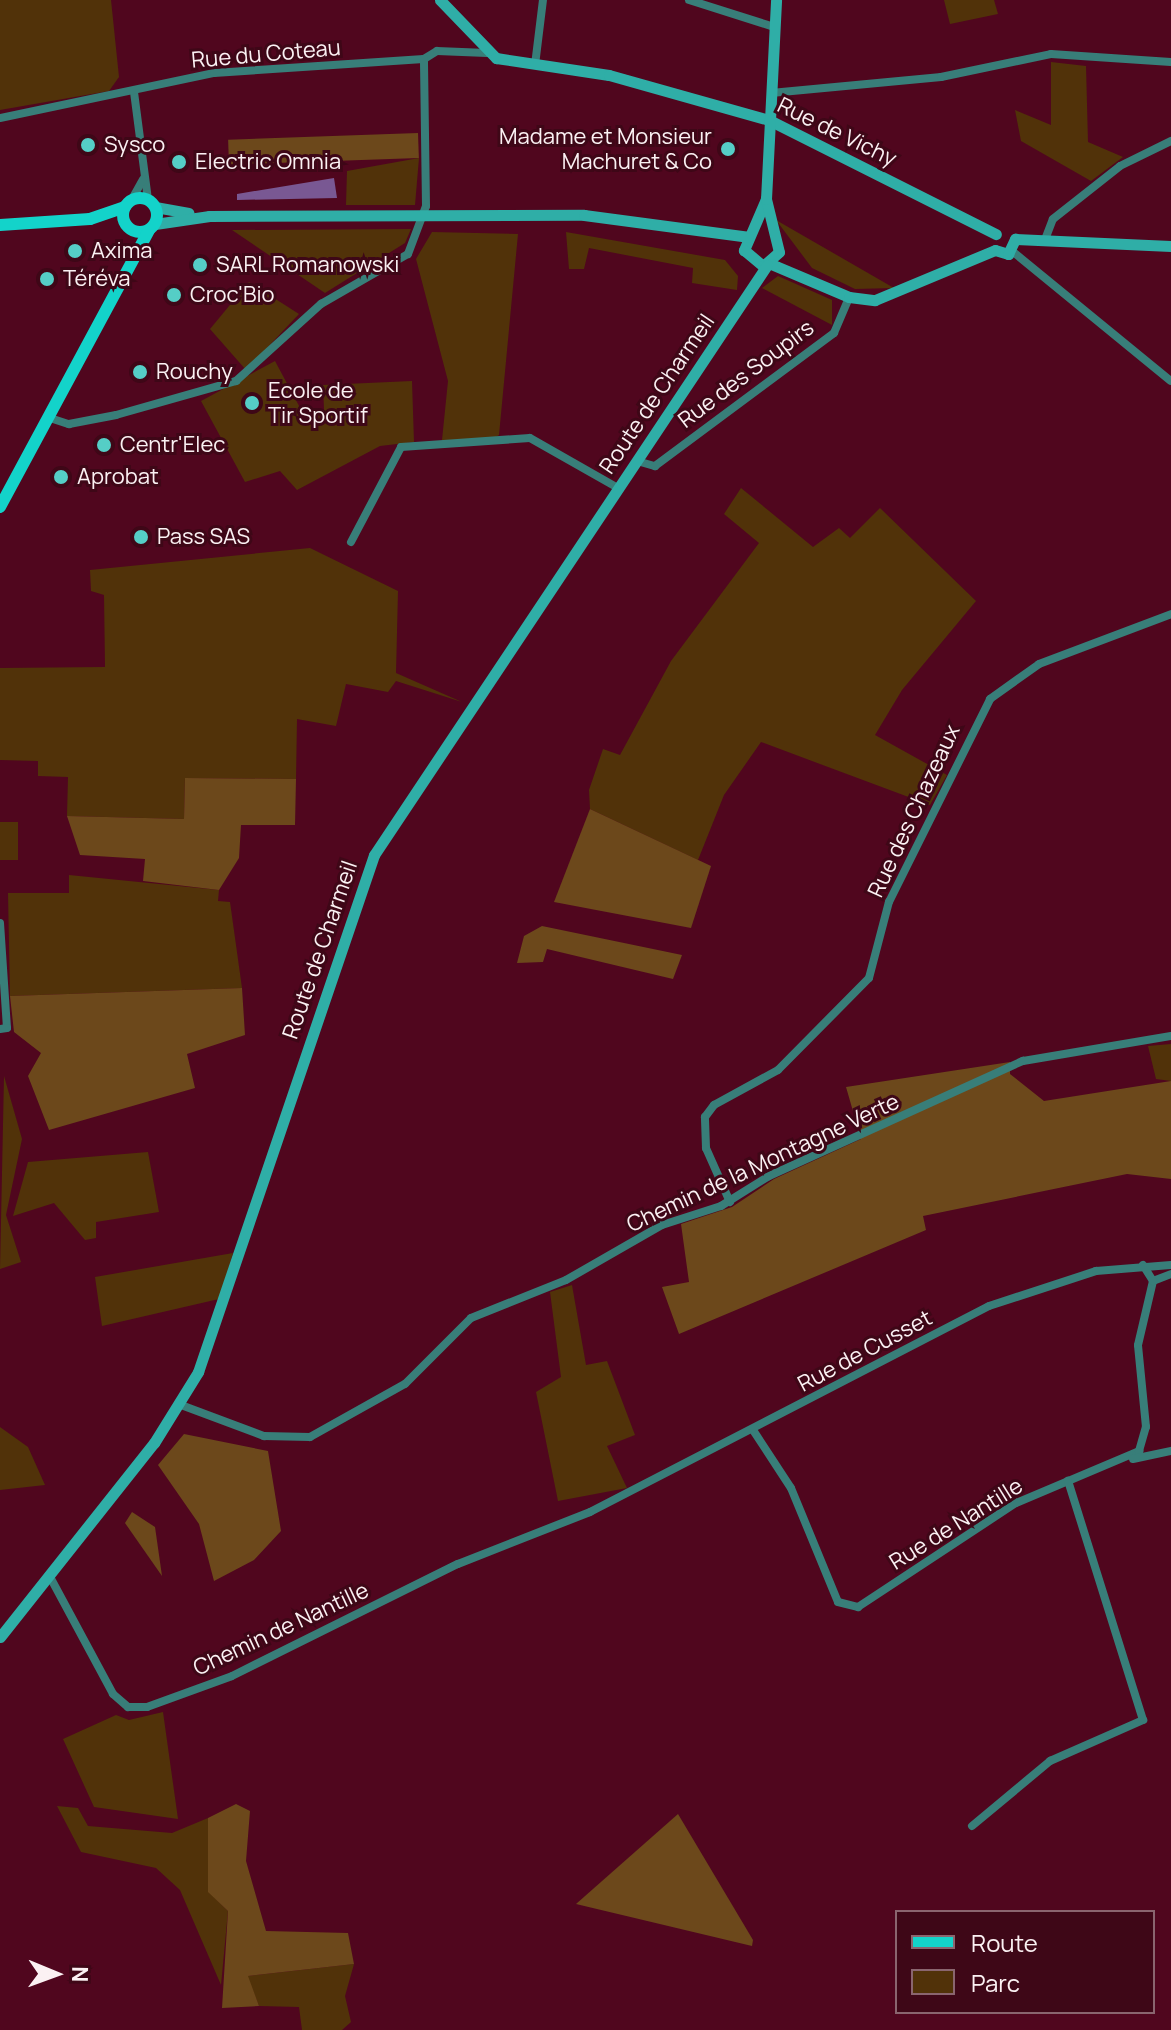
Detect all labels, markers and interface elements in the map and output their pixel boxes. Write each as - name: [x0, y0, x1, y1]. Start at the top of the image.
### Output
- street label: Rue du Coteau: [190, 34, 342, 74]
- street label: Rue de Vichy: [773, 92, 901, 172]
- place label: Madame et Monsieur Machuret & Co: [499, 123, 712, 174]
- place label: Sysco: [104, 132, 165, 158]
- marker: Sysco: [79, 136, 97, 154]
- marker: Madame et Monsieur Machuret & Co: [719, 140, 737, 158]
- place label: Electric Omnia: [195, 149, 341, 175]
- marker: Electric Omnia: [170, 153, 188, 171]
- place label: Axima: [91, 238, 153, 264]
- marker: Axima: [66, 242, 84, 260]
- place label: SARL Romanowski: [216, 252, 400, 278]
- marker: SARL Romanowski: [191, 256, 209, 274]
- place label: Téréva: [63, 266, 131, 292]
- marker: Téréva: [38, 270, 56, 288]
- place label: Croc'Bio: [190, 282, 275, 308]
- marker: Croc'Bio: [165, 286, 183, 304]
- street label: Route de Charmeil: [594, 309, 720, 479]
- street label: Rue des Soupirs: [673, 314, 819, 434]
- place label: Rouchy: [156, 359, 233, 385]
- marker: Rouchy: [131, 363, 149, 381]
- place label: Ecole de Tir Sportif: [268, 377, 368, 428]
- marker: Ecole de Tir Sportif: [243, 394, 261, 412]
- place label: Centr'Elec: [120, 432, 225, 458]
- marker: Centr'Elec: [95, 436, 113, 454]
- place label: Aprobat: [77, 464, 159, 490]
- marker: Aprobat: [52, 468, 70, 486]
- place label: Pass SAS: [157, 524, 250, 550]
- marker: Pass SAS: [132, 528, 150, 546]
- street label: Rue des Chazeaux: [862, 721, 966, 901]
- street label: Route de Charmeil: [277, 858, 363, 1042]
- street label: Chemin de la Montagne Verte: [623, 1088, 903, 1238]
- street label: Rue de Cusset: [793, 1305, 937, 1397]
- street label: Rue de Nantille: [885, 1473, 1027, 1575]
- street label: Chemin de Nantille: [189, 1577, 373, 1681]
- legend: [895, 1910, 1155, 2014]
- text: Route: [971, 1926, 1038, 1959]
- north arrow: [16, 1934, 96, 2014]
- text: N: [65, 1966, 95, 1983]
- text: Parc: [971, 1966, 1020, 1999]

